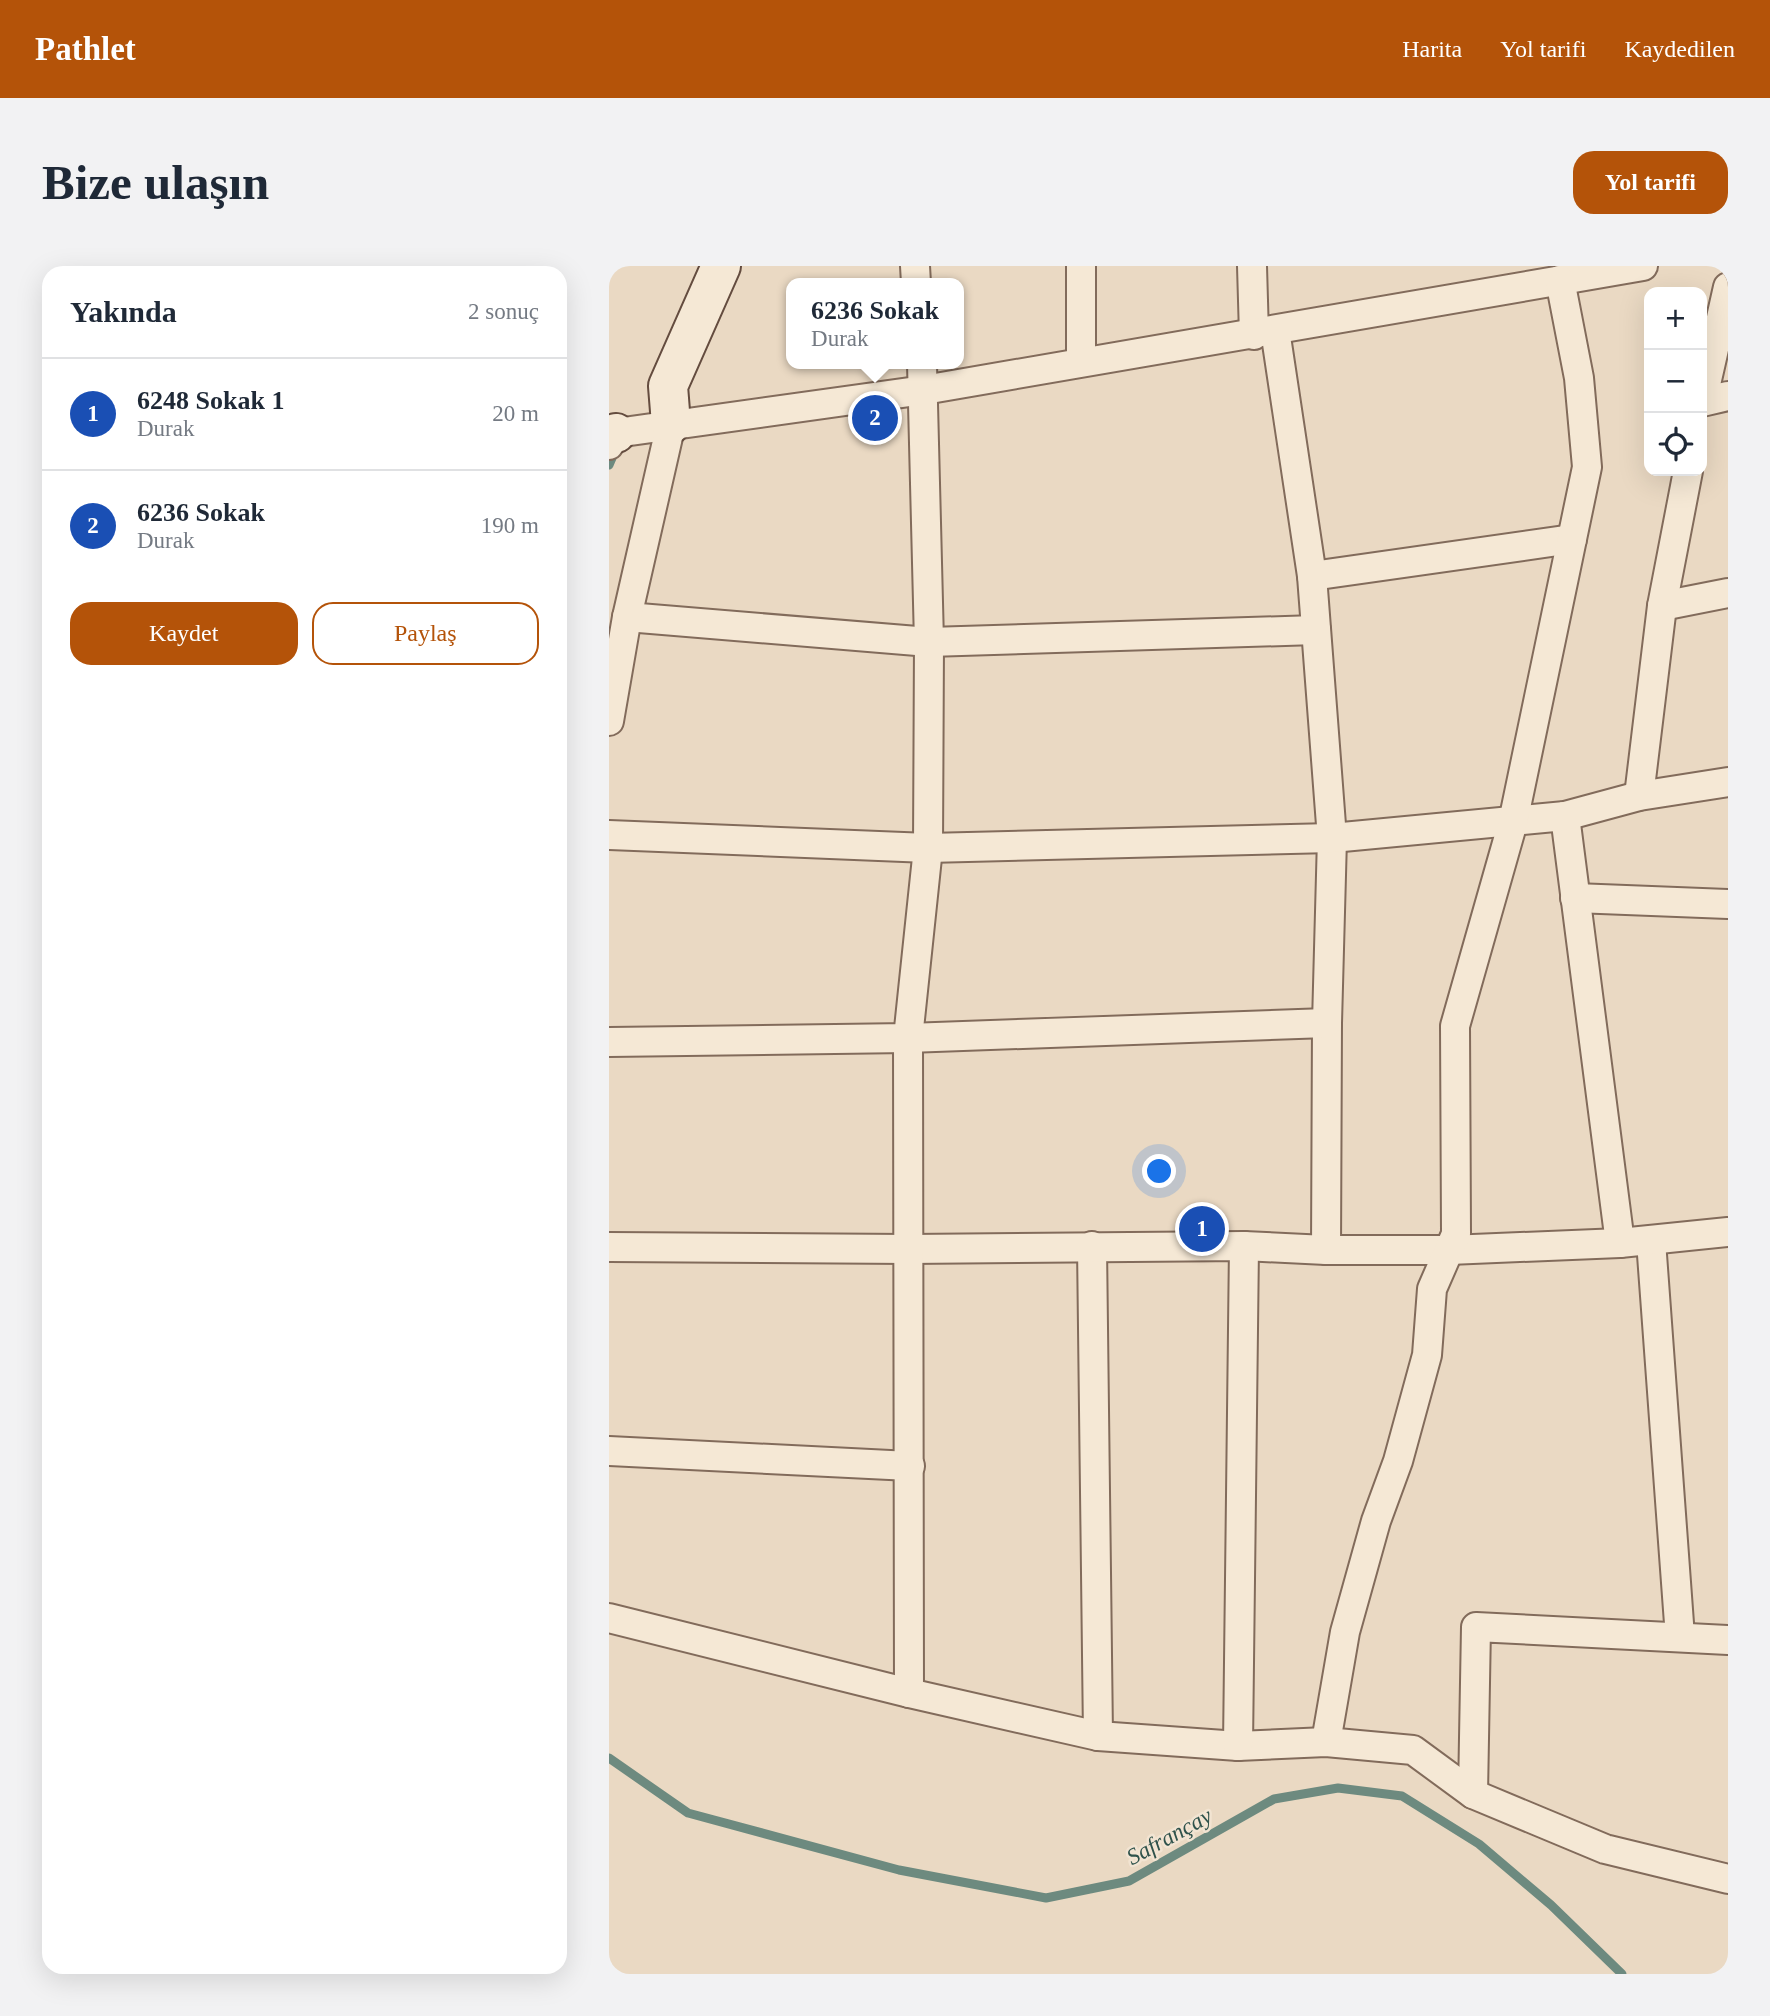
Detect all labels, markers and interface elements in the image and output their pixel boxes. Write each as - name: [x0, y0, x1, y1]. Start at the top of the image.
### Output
- text: Pathlet: [35, 31, 136, 67]
- text: Harita: [1402, 36, 1462, 62]
- text: Yol tarifi: [1500, 36, 1586, 62]
- text: Kaydedilen: [1624, 36, 1735, 62]
- button: Yol tarifi: [1573, 151, 1728, 214]
- text: Bize ulaşın: [42, 155, 269, 210]
- popup: [786, 278, 964, 369]
- map controls: [1644, 287, 1707, 476]
- button: +: [1644, 287, 1707, 350]
- text: Yakında: [70, 295, 177, 328]
- text: 6236 Sokak: [811, 296, 939, 325]
- text: 2 sonuç: [468, 299, 539, 324]
- text: Durak: [811, 326, 869, 351]
- button: −: [1644, 350, 1707, 413]
- text: 6248 Sokak 1: [137, 386, 284, 415]
- pin: 2: [852, 392, 898, 444]
- text: 1: [87, 401, 99, 426]
- text: 20 m: [492, 401, 539, 426]
- button: locate: [1644, 413, 1707, 476]
- text: Durak: [137, 416, 194, 441]
- text: 6236 Sokak: [137, 498, 265, 527]
- text: 2: [87, 513, 99, 538]
- text: 190 m: [481, 513, 539, 538]
- text: Durak: [137, 528, 194, 553]
- button: Kaydet: [70, 602, 298, 665]
- button: Paylaş: [312, 602, 539, 665]
- your location: [1142, 1154, 1176, 1188]
- pin: 1: [1179, 1203, 1225, 1255]
- water label: Safrançay: [1122, 1803, 1217, 1870]

